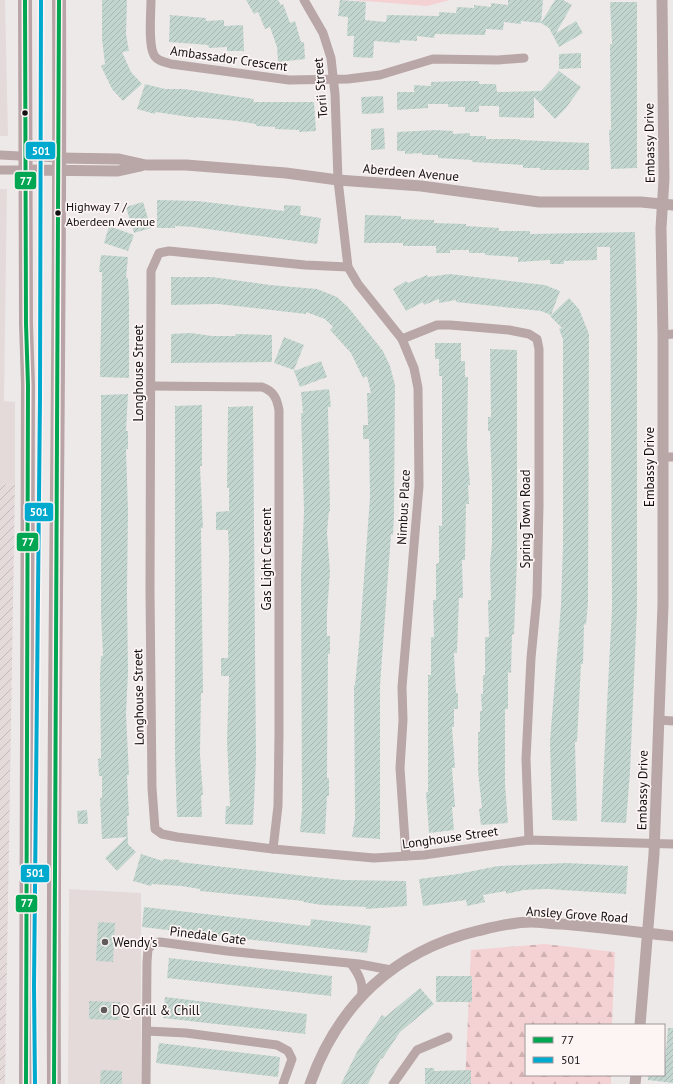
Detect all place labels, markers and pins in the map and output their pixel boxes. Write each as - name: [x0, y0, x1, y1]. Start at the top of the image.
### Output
- unlabelled marker: [20, 108, 30, 118]
- place label: Highway 7 / Aberdeen Avenue: [66, 199, 155, 229]
- marker: Highway 7 / Aberdeen Avenue: [53, 208, 63, 218]
- place label: Wendy's: [113, 934, 158, 951]
- marker: Wendy's: [100, 937, 110, 947]
- place label: DQ Grill & Chill: [112, 1002, 200, 1019]
- marker: DQ Grill & Chill: [99, 1005, 109, 1015]

